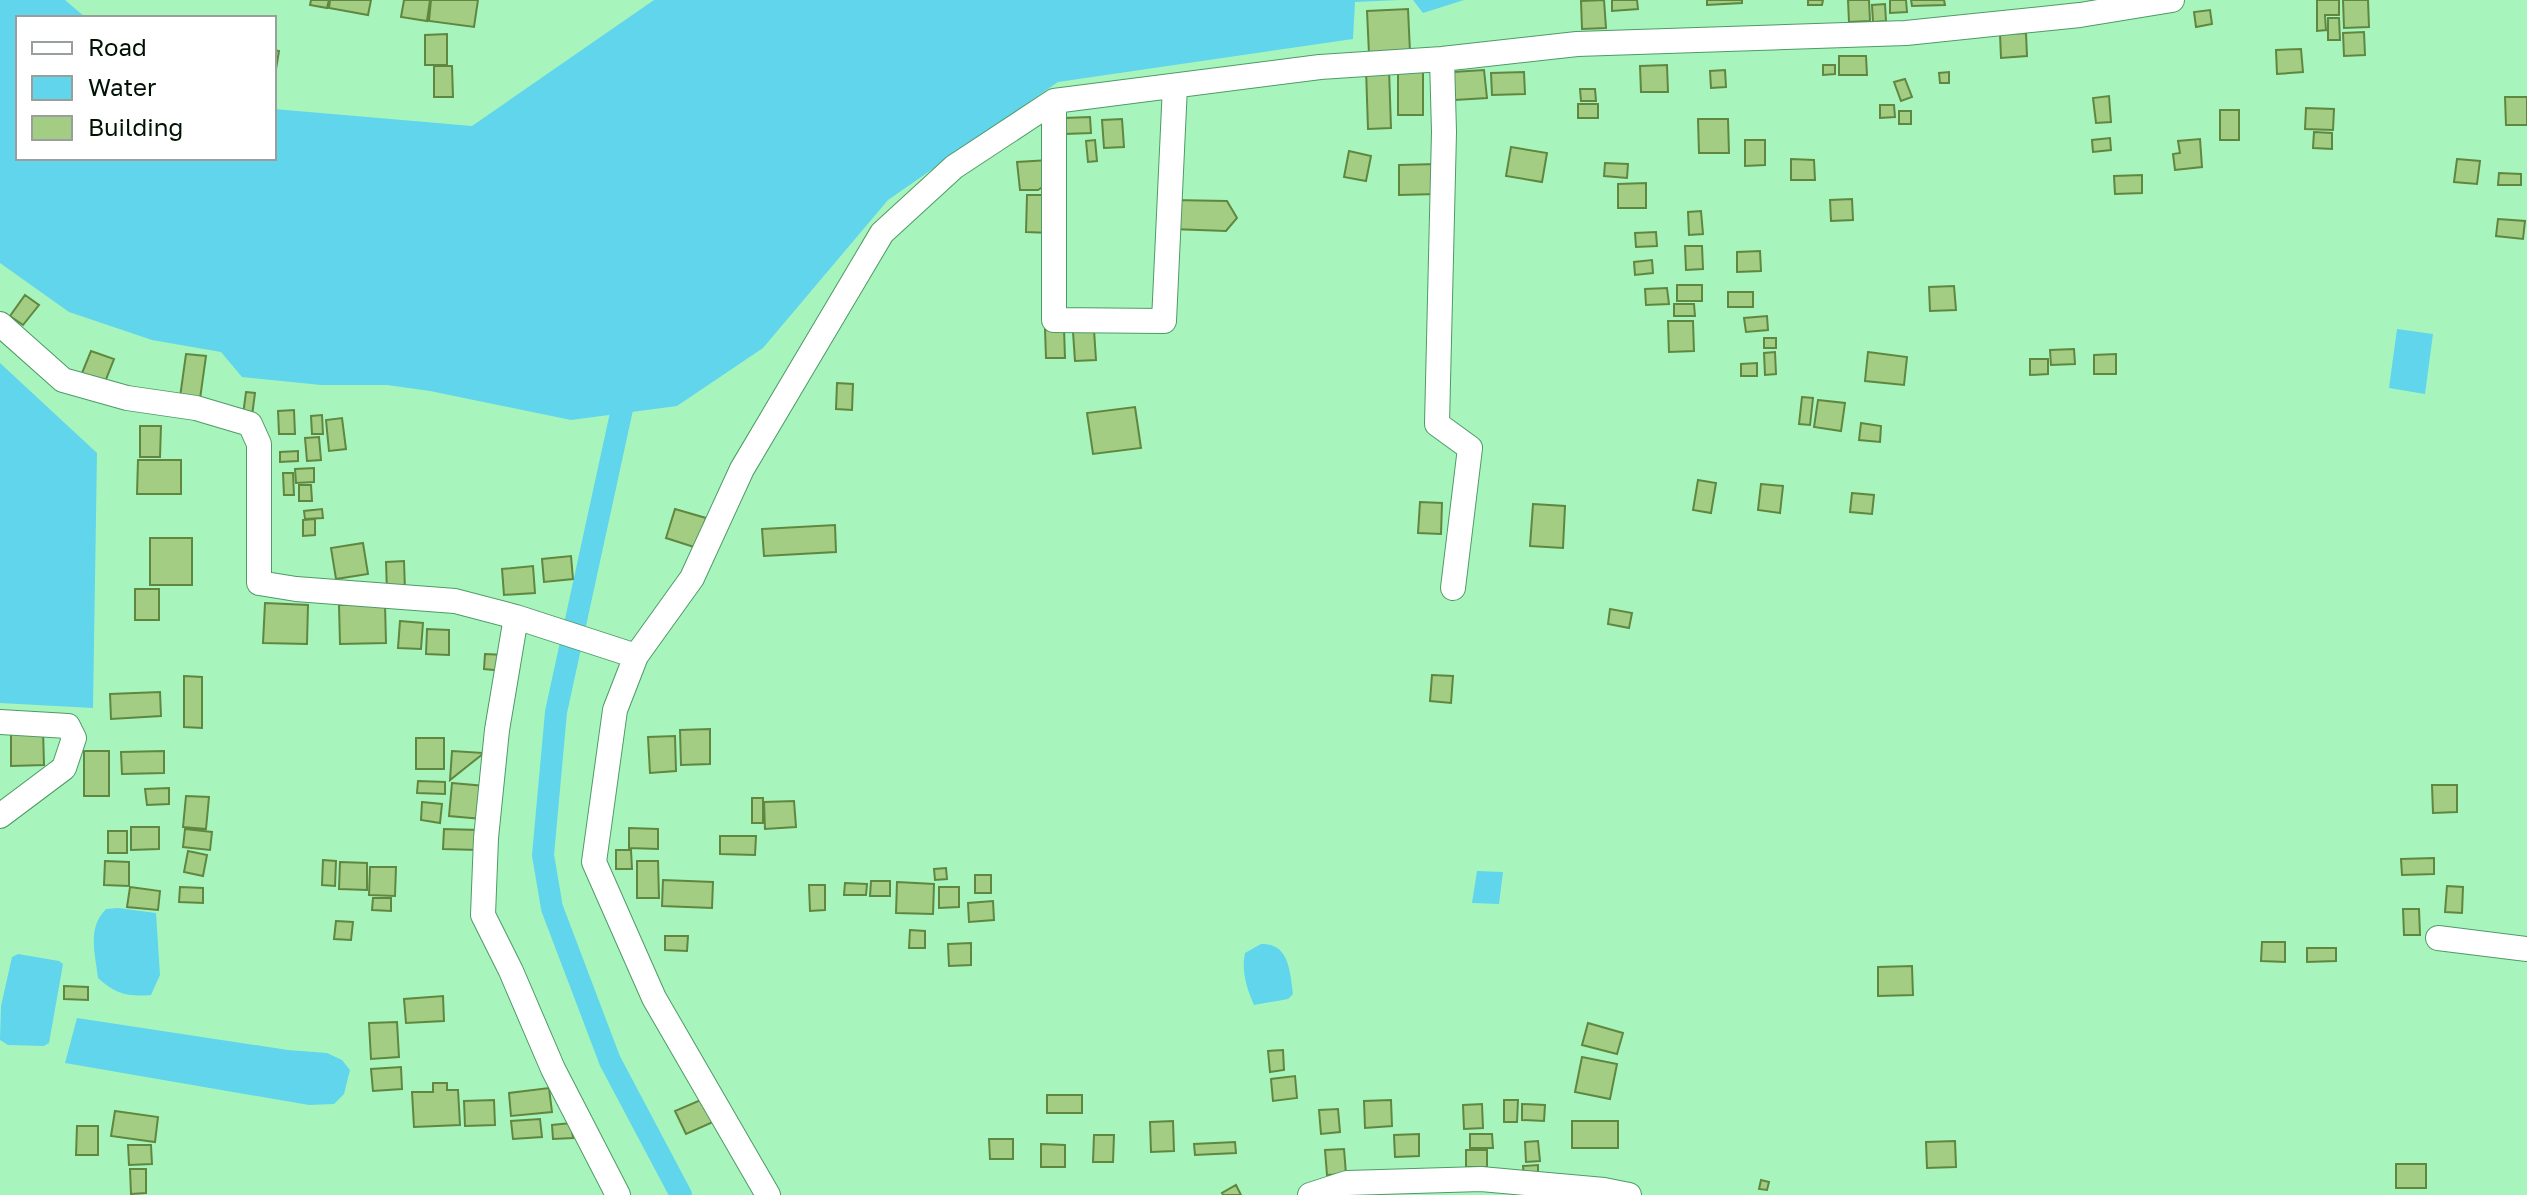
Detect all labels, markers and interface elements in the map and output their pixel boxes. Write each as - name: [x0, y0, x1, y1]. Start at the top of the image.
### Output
- legend: [16, 16, 276, 160]
- text: Road: [88, 32, 147, 61]
- text: Water: [88, 72, 156, 101]
- text: Building: [88, 112, 183, 141]

